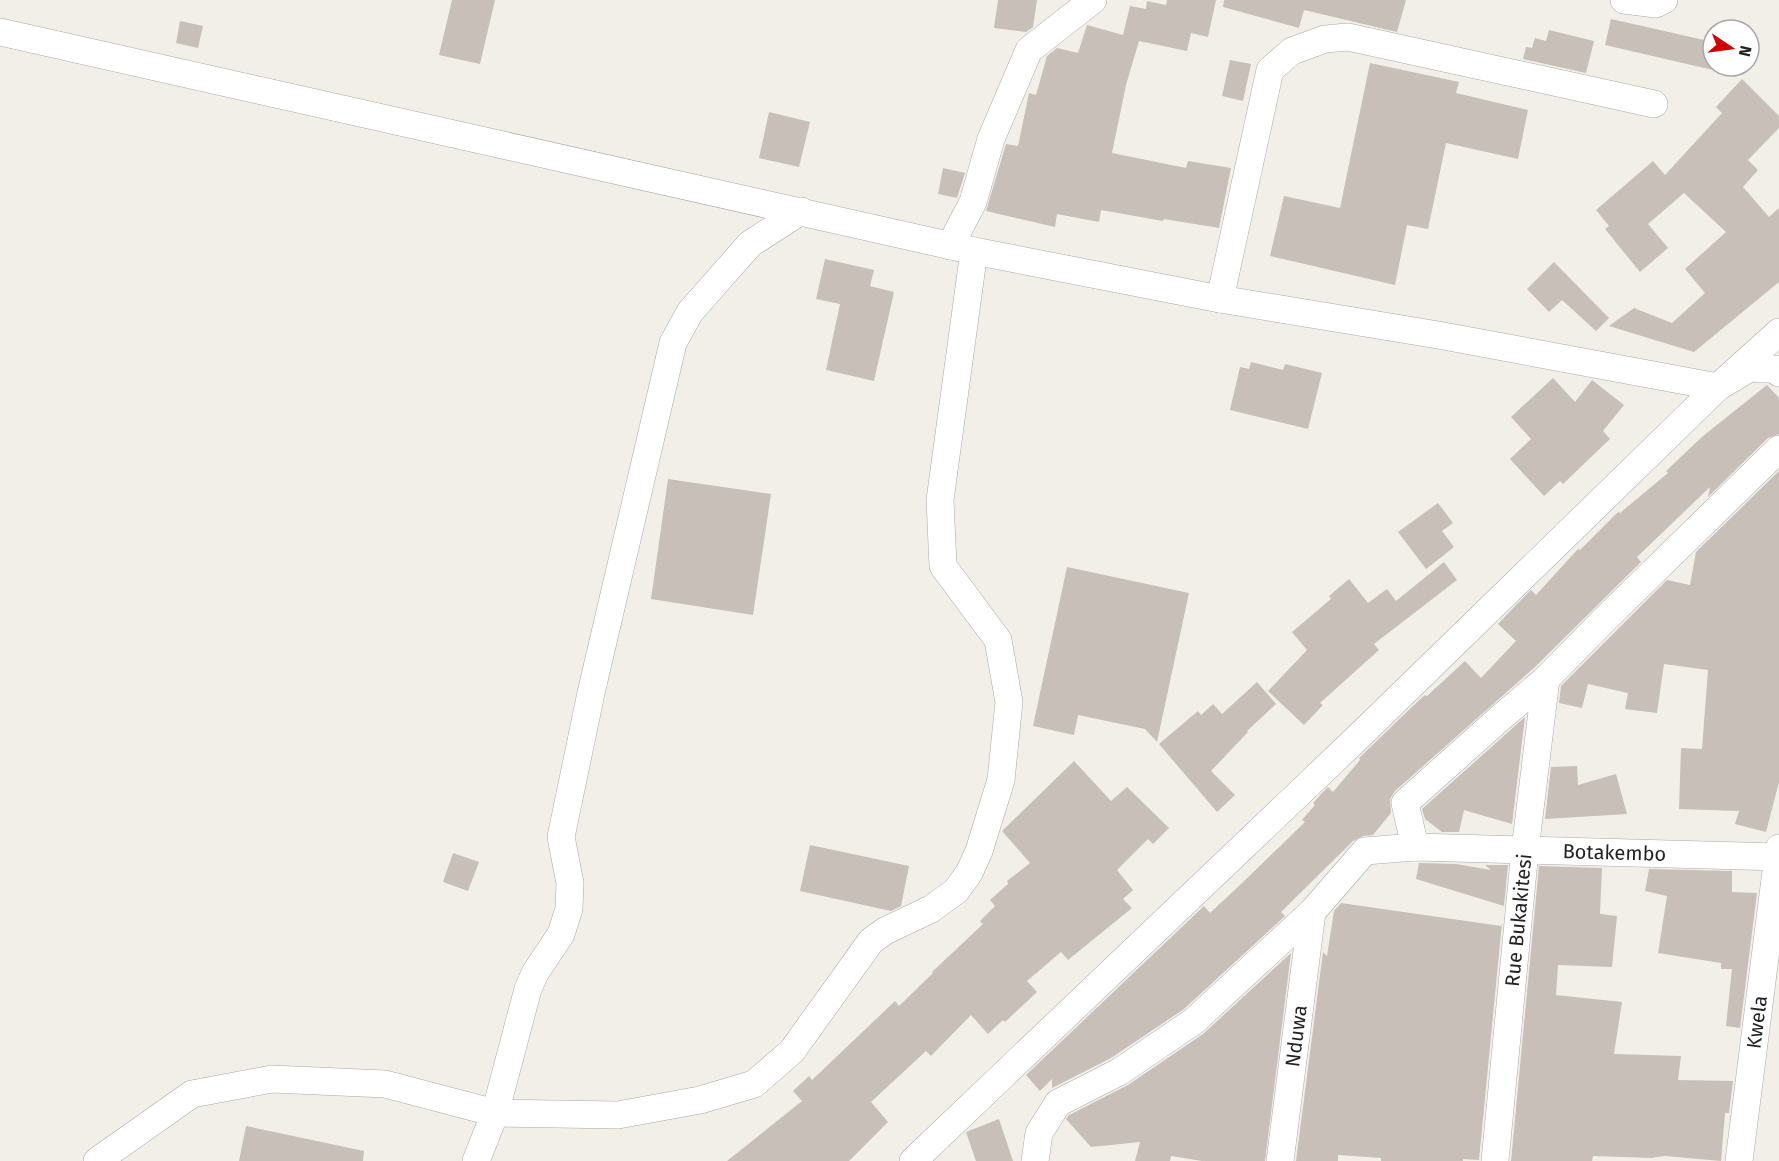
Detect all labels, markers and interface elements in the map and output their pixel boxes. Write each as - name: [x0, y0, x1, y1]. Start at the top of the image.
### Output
- north arrow: [1701, 18, 1761, 78]
- text: N: [1735, 44, 1756, 59]
- street label: Botakembo: [1562, 839, 1666, 866]
- street label: Rue Bukakitesi: [1500, 853, 1537, 988]
- street label: Kwela: [1741, 994, 1772, 1050]
- street label: Nduwa: [1280, 1004, 1312, 1068]

